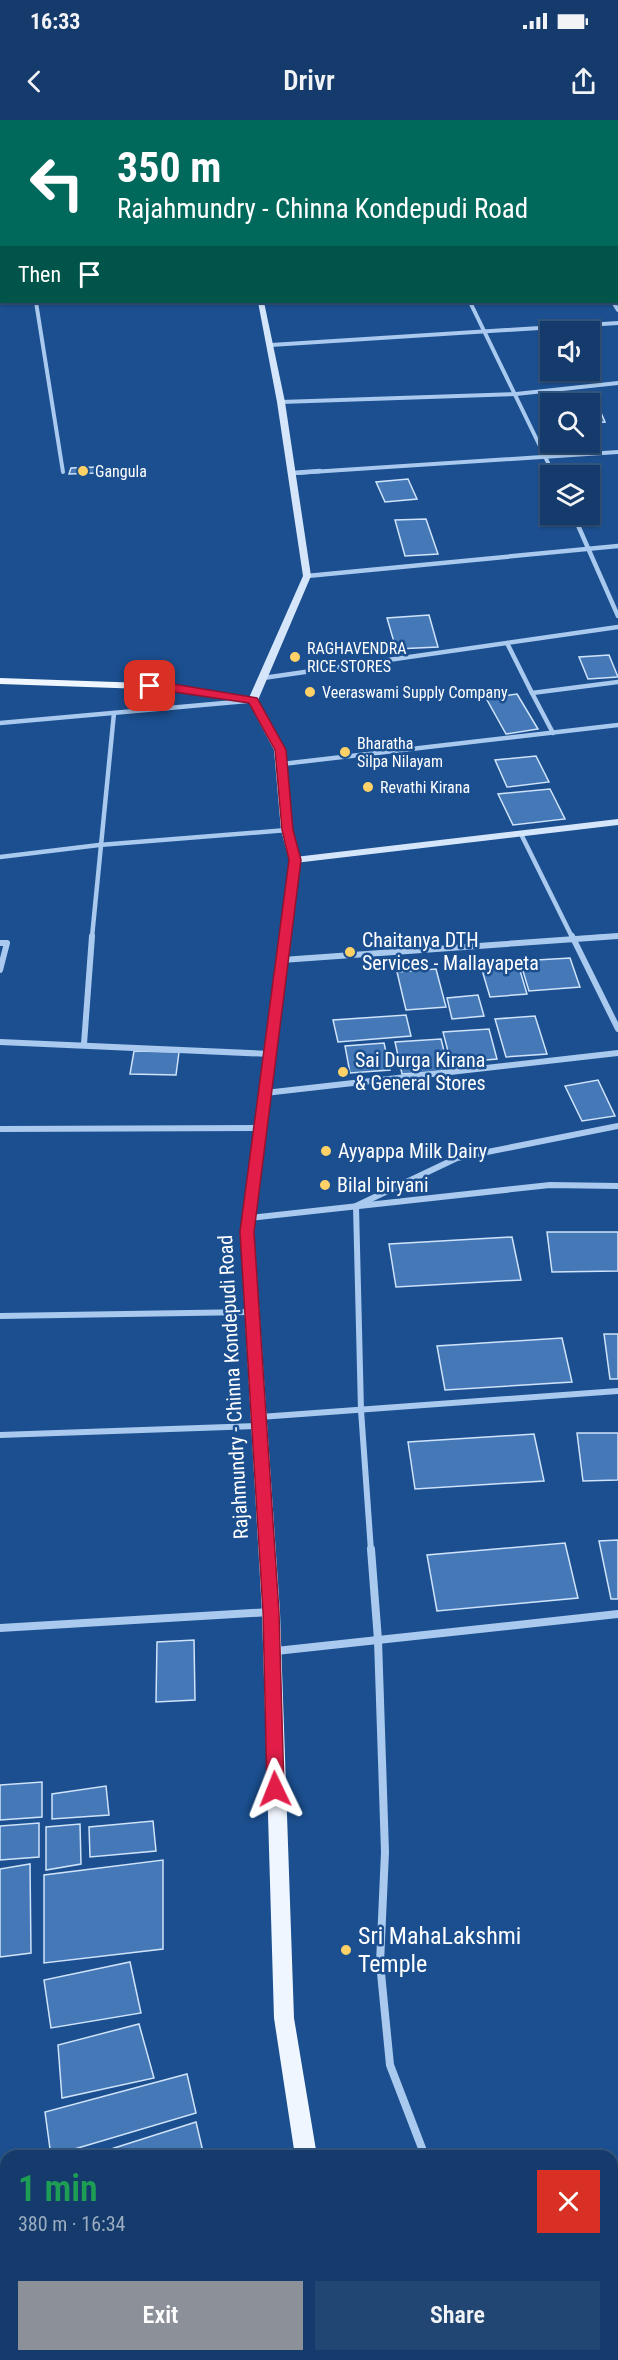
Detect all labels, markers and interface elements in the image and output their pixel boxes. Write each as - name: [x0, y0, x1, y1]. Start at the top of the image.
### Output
- text: 16:33: [30, 9, 81, 34]
- icon: back: [18, 65, 51, 98]
- text: Drivr: [283, 65, 335, 97]
- icon: share: [567, 65, 600, 98]
- text: 350 m: [117, 143, 222, 192]
- icon: left: [18, 144, 96, 222]
- text: Rajahmundry - Chinna Kondepudi Road: [117, 193, 528, 225]
- icon: arrive: [73, 258, 106, 291]
- text: Then: [18, 262, 61, 287]
- map controls: [540, 321, 600, 525]
- button: sound: [540, 321, 600, 381]
- button: search: [540, 393, 600, 453]
- place label: Gangula: [95, 462, 147, 481]
- marker: Gangula: [76, 464, 90, 478]
- button: layers: [540, 465, 600, 525]
- place label: RAGHAVENDRA RICE STORES: [307, 639, 406, 676]
- marker: RAGHAVENDRA RICE STORES: [288, 650, 302, 664]
- pin: [124, 660, 175, 711]
- icon: arrive: [133, 669, 166, 702]
- place label: Veeraswami Supply Company: [322, 683, 508, 702]
- marker: Veeraswami Supply Company: [303, 685, 317, 699]
- place label: Bharatha Silpa Nilayam: [357, 734, 443, 771]
- marker: Bharatha Silpa Nilayam: [338, 745, 352, 759]
- place label: Revathi Kirana: [380, 778, 470, 797]
- marker: Revathi Kirana: [361, 780, 375, 794]
- place label: Chaitanya DTH Services - Mallayapeta: [362, 928, 539, 975]
- marker: Chaitanya DTH Services - Mallayapeta: [343, 945, 357, 959]
- place label: Sai Durga Kirana & General Stores: [355, 1048, 486, 1095]
- marker: Sai Durga Kirana & General Stores: [336, 1065, 350, 1079]
- place label: Ayyappa Milk Dairy: [338, 1139, 487, 1163]
- marker: Ayyappa Milk Dairy: [319, 1144, 333, 1158]
- place label: Bilal biryani: [337, 1173, 429, 1197]
- marker: Bilal biryani: [318, 1178, 332, 1192]
- street label: Rajahmundry - Chinna Kondepudi Road: [213, 1234, 253, 1540]
- position arrow: [243, 1757, 307, 1821]
- place label: Sri MahaLakshmi Temple: [358, 1922, 521, 1978]
- marker: Sri MahaLakshmi Temple: [339, 1943, 353, 1957]
- text: 1 min: [18, 2168, 98, 2210]
- button: close: [537, 2170, 600, 2233]
- text: 380 m · 16:34: [18, 2212, 125, 2236]
- button: Exit: [18, 2281, 303, 2350]
- button: Share: [315, 2281, 600, 2350]

